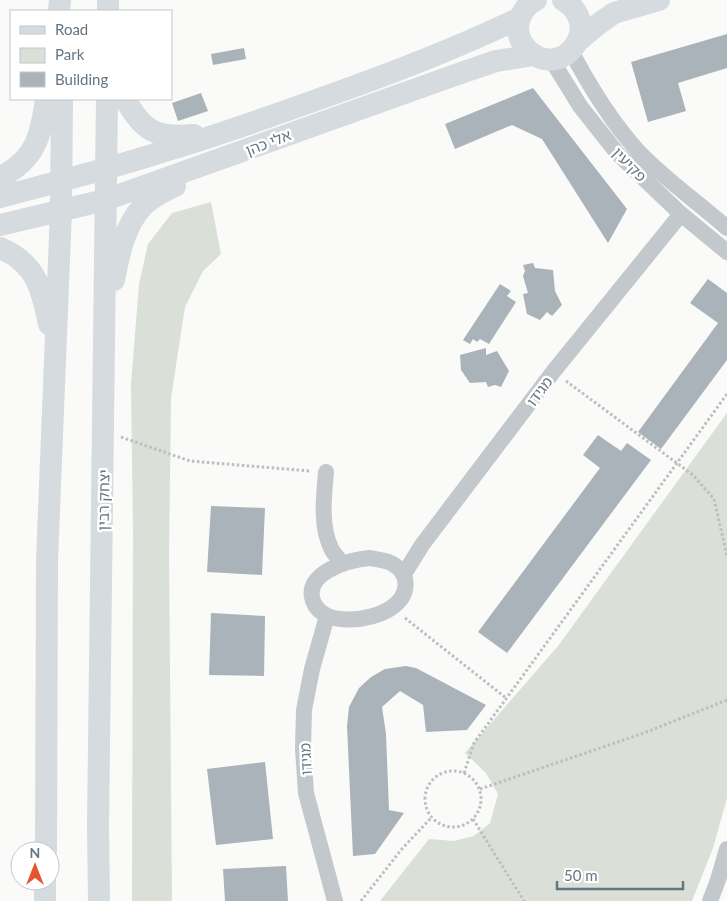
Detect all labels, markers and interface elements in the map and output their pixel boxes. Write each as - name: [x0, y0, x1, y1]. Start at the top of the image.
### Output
- legend: [10, 10, 172, 100]
- text: Road: [55, 20, 88, 38]
- text: Park: [55, 45, 85, 63]
- text: Building: [55, 70, 108, 88]
- street label: אלי כהן: [243, 125, 293, 159]
- street label: פקיעין: [609, 143, 651, 185]
- street label: מגידו: [522, 373, 556, 409]
- street label: יצחק רבין: [93, 469, 113, 531]
- street label: מגידו: [295, 742, 315, 775]
- north arrow: [10, 841, 60, 891]
- text: N: [30, 844, 40, 861]
- scale bar: [557, 858, 683, 890]
- text: 50 m: [564, 866, 598, 884]

